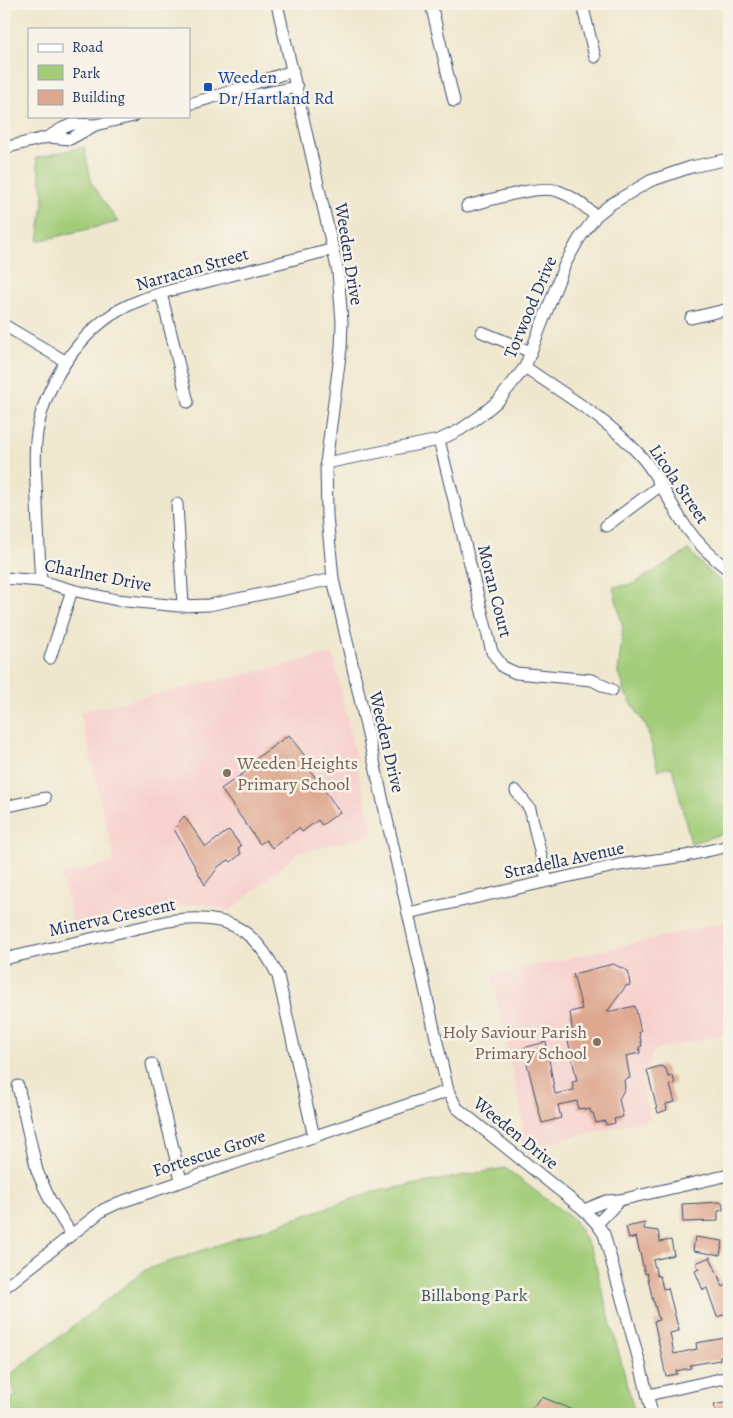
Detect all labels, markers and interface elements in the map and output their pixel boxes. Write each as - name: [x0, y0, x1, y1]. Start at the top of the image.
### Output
- legend: [28, 28, 190, 118]
- text: Road: [72, 37, 104, 57]
- text: Park: [72, 63, 101, 83]
- place label: Weeden Dr/Hartland Rd: [217, 65, 334, 110]
- marker: Weeden Dr/Hartland Rd: [202, 81, 214, 93]
- text: Building: [72, 87, 125, 107]
- street label: Weeden Drive: [329, 200, 369, 307]
- street label: Narracan Street: [133, 241, 251, 297]
- street label: Torwood Drive: [498, 252, 562, 362]
- street label: Licola Street: [644, 440, 714, 529]
- street label: Moran Court: [472, 542, 518, 640]
- street label: Charlnet Drive: [43, 553, 153, 597]
- street label: Weeden Drive: [363, 688, 410, 795]
- place label: Weeden Heights Primary School: [236, 751, 358, 796]
- marker: Weeden Heights Primary School: [221, 767, 233, 779]
- street label: Stradella Avenue: [502, 836, 626, 884]
- street label: Minerva Crescent: [46, 892, 178, 942]
- place label: Holy Saviour Parish Primary School: [443, 1020, 588, 1065]
- marker: Holy Saviour Parish Primary School: [591, 1036, 603, 1048]
- street label: Weeden Drive: [468, 1091, 564, 1175]
- street label: Fortescue Grove: [149, 1123, 269, 1183]
- park label: Billabong Park: [420, 1283, 528, 1307]

